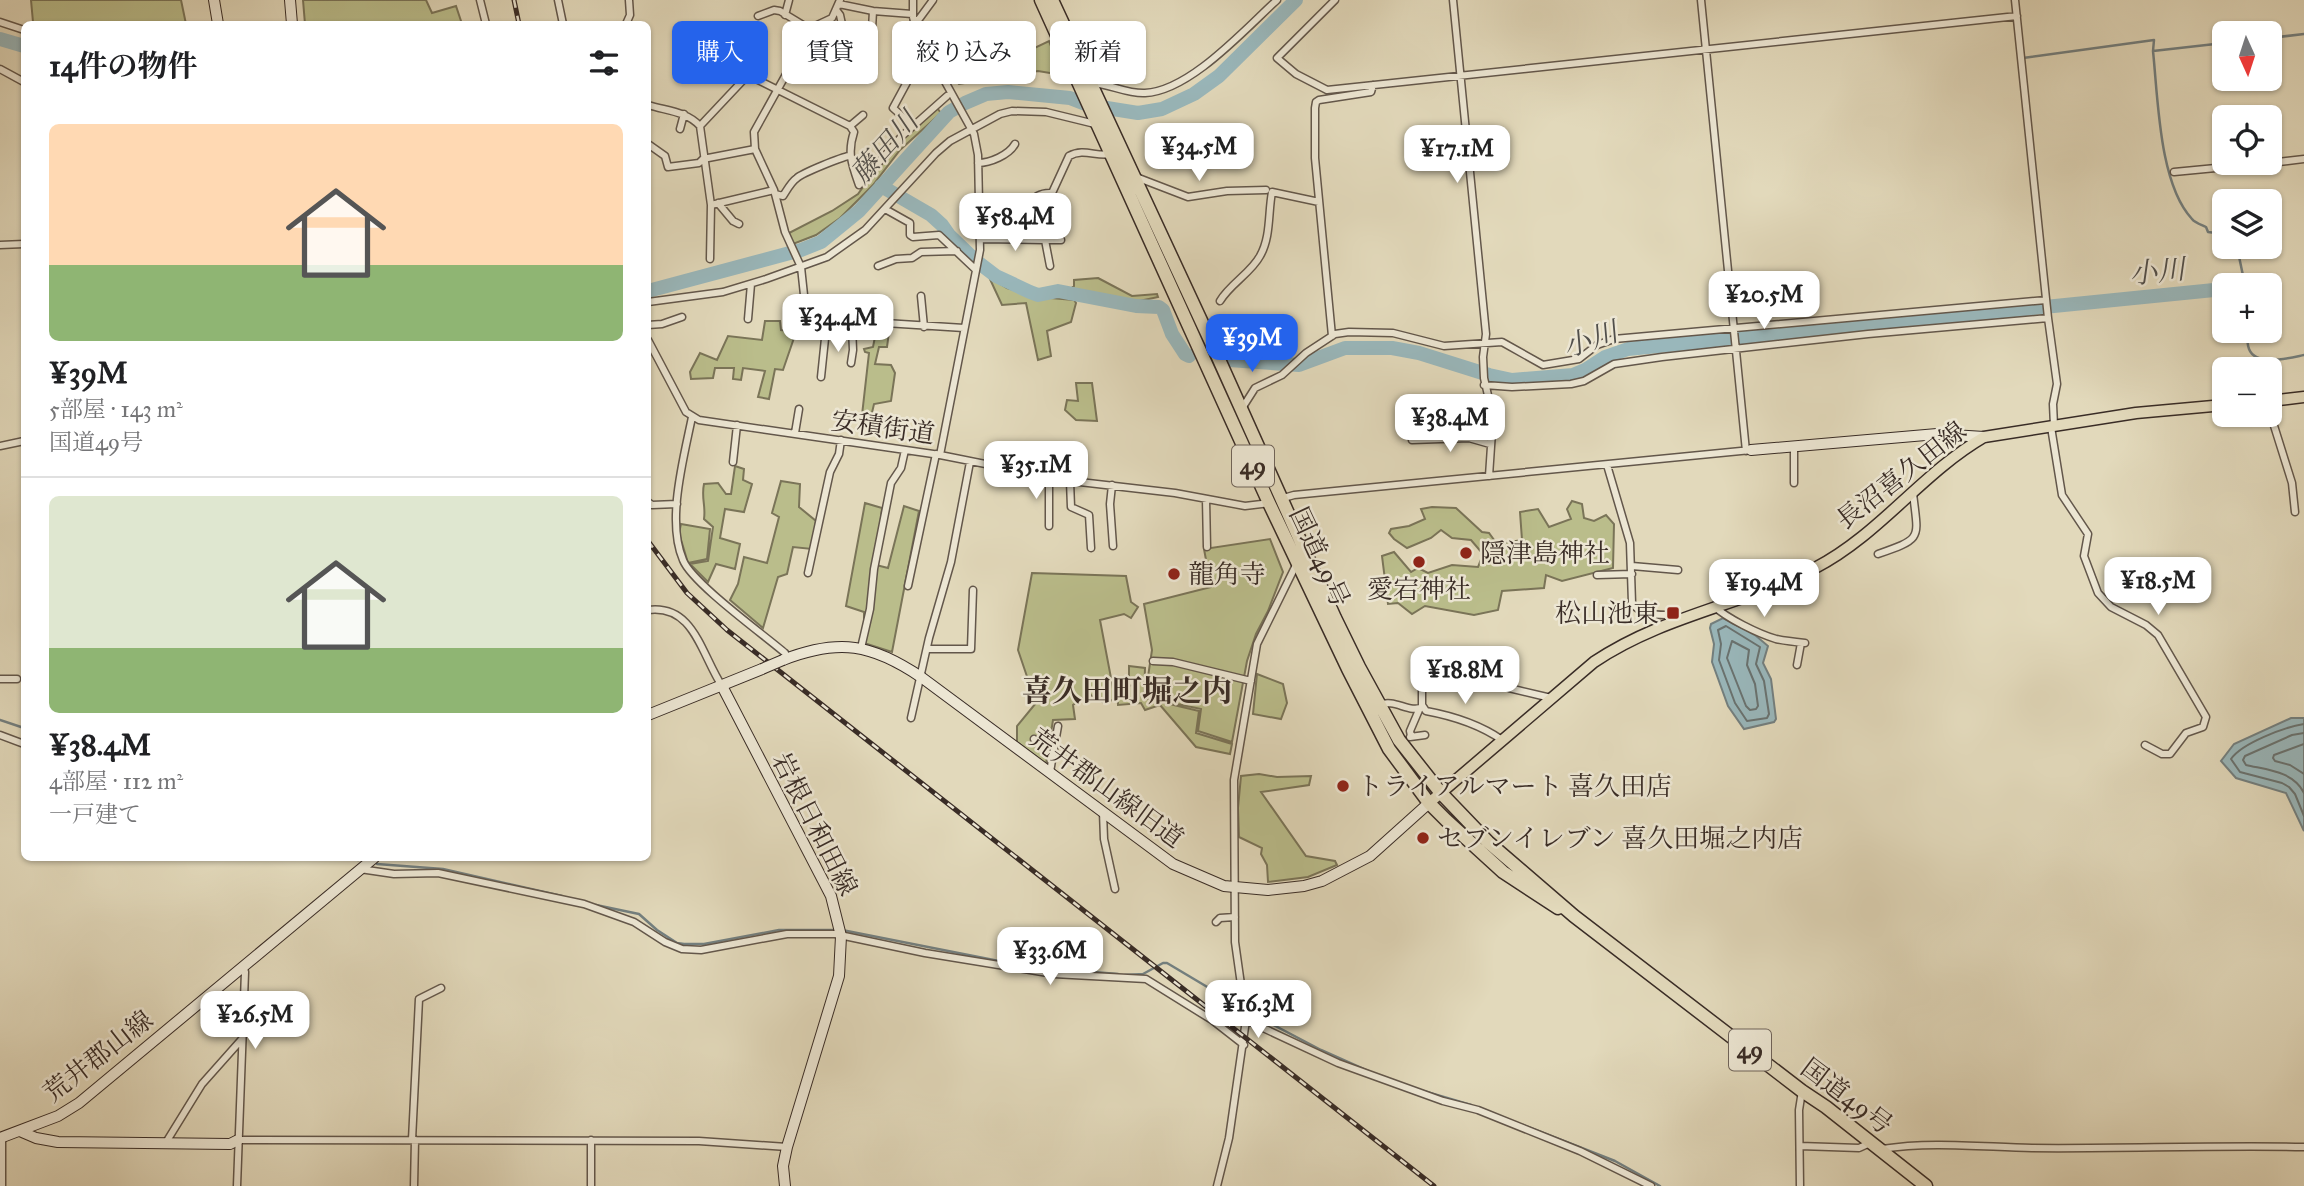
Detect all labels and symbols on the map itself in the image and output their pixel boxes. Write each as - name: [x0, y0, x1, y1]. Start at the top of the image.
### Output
- north arrow: [2212, 21, 2282, 91]
- water label: 藤田川: [843, 102, 927, 190]
- pin: ¥34.5M: [1142, 124, 1256, 183]
- pin: ¥17.1M: [1400, 125, 1514, 185]
- pin: ¥58.4M: [958, 194, 1072, 253]
- water label: 小川: [2127, 251, 2190, 292]
- pin: ¥20.5M: [1707, 272, 1821, 331]
- pin: ¥34.4M: [781, 294, 895, 354]
- water label: 小川: [1558, 313, 1625, 365]
- pin: ¥39M: [1211, 314, 1293, 374]
- pin: ¥38.4M: [1393, 394, 1507, 454]
- street label: 安積街道: [829, 404, 937, 450]
- street label: 長沼喜久田線: [1830, 414, 1972, 536]
- pin: ¥35.1M: [979, 442, 1093, 501]
- road number: 49: [1232, 446, 1274, 486]
- street label: 国道49号: [1283, 502, 1357, 612]
- place label: 隠津島神社: [1480, 537, 1610, 569]
- marker: 隠津島神社: [1458, 545, 1474, 561]
- marker: 愛宕神社: [1411, 554, 1427, 570]
- place label: 龍角寺: [1188, 558, 1266, 590]
- pin: ¥18.5M: [2101, 558, 2215, 617]
- pin: ¥19.4M: [1707, 560, 1821, 619]
- marker: 龍角寺: [1166, 566, 1182, 582]
- place label: 愛宕神社: [1367, 573, 1471, 605]
- place label: 松山池東: [1555, 597, 1659, 629]
- marker: 松山池東: [1665, 605, 1681, 621]
- pin: ¥18.8M: [1408, 646, 1522, 706]
- district label: 喜久田町堀之内: [1022, 673, 1232, 709]
- street label: 荒井郡山線旧道: [1024, 722, 1190, 854]
- street label: 岩根日和田線: [765, 747, 865, 901]
- place label: トライアルマート 喜久田店: [1357, 770, 1672, 802]
- marker: トライアルマート 喜久田店: [1335, 778, 1351, 794]
- place label: セブンイレブン 喜久田堀之内店: [1437, 822, 1803, 854]
- marker: セブンイレブン 喜久田堀之内店: [1415, 830, 1431, 846]
- pin: ¥33.6M: [993, 928, 1107, 987]
- pin: ¥16.3M: [1201, 981, 1315, 1040]
- pin: ¥26.5M: [198, 992, 312, 1051]
- street label: 荒井郡山線: [37, 1003, 159, 1109]
- road number: 49: [1729, 1030, 1771, 1070]
- street label: 国道49号: [1795, 1051, 1899, 1141]

